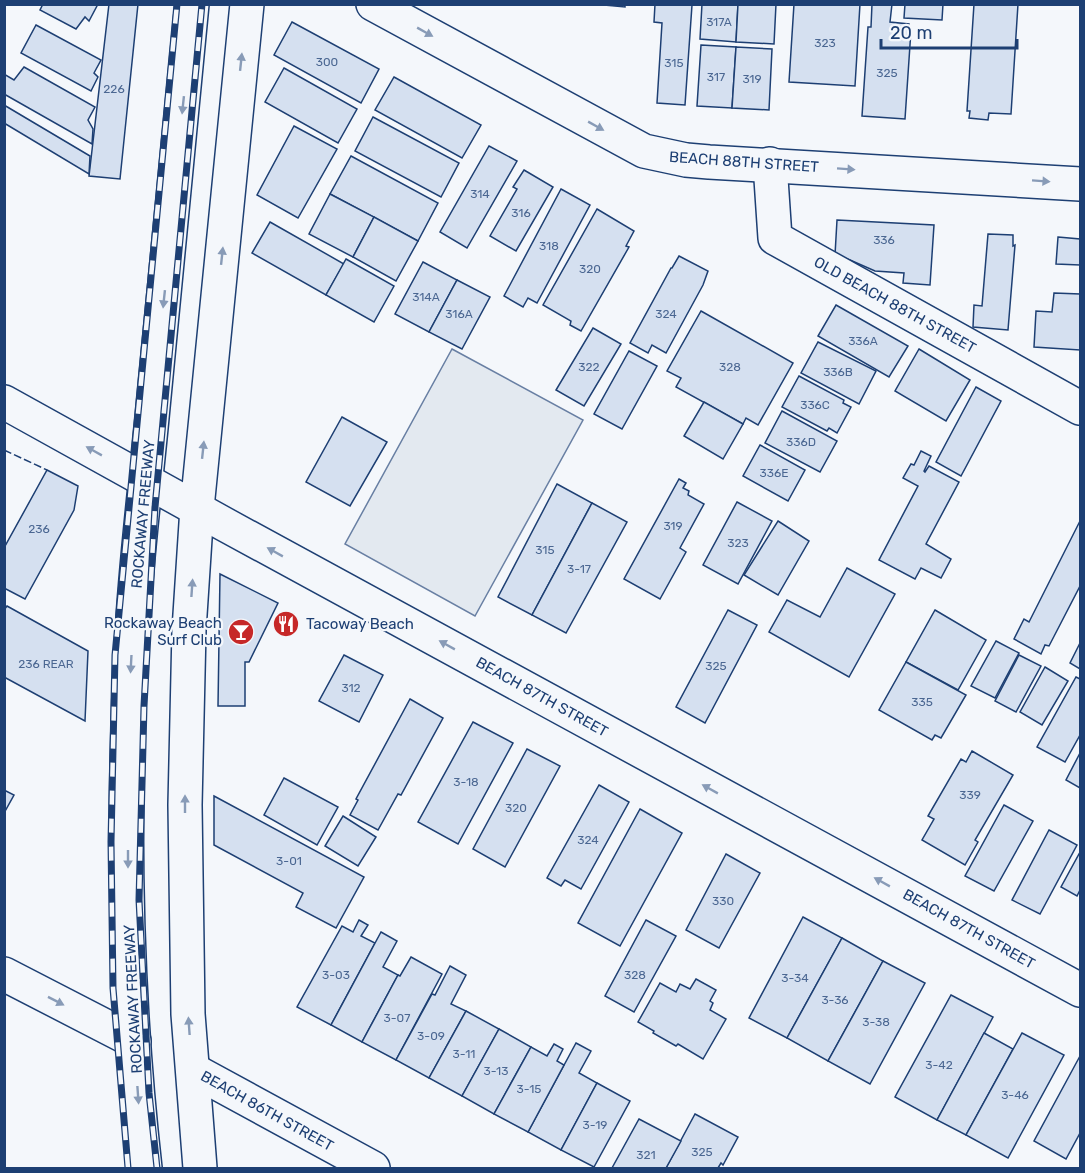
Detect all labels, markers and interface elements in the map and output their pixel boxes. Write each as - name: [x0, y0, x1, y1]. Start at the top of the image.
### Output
- scale bar: [881, 12, 1018, 50]
- house number: 317A: [706, 15, 732, 29]
- text: 20 m: [890, 22, 932, 44]
- one-way arrow: [416, 27, 433, 37]
- house number: 323: [814, 36, 836, 50]
- one-way arrow: [236, 52, 246, 71]
- house number: 300: [316, 55, 338, 69]
- house number: 315: [664, 56, 684, 70]
- house number: 325: [876, 66, 898, 80]
- house number: 317: [707, 70, 725, 84]
- house number: 319: [742, 72, 762, 86]
- house number: 226: [103, 82, 125, 96]
- one-way arrow: [178, 95, 188, 114]
- one-way arrow: [588, 121, 605, 131]
- street label: BEACH 88TH STREET: [669, 148, 820, 176]
- one-way arrow: [837, 165, 856, 174]
- one-way arrow: [1031, 177, 1050, 186]
- house number: 314: [470, 187, 490, 201]
- house number: 316: [511, 206, 531, 220]
- house number: 336: [873, 233, 895, 247]
- house number: 318: [539, 239, 559, 253]
- one-way arrow: [217, 246, 227, 265]
- street label: OLD BEACH 88TH STREET: [811, 253, 980, 357]
- house number: 320: [579, 262, 601, 276]
- one-way arrow: [159, 289, 169, 308]
- house number: 314A: [412, 290, 440, 304]
- house number: 316A: [445, 307, 473, 321]
- house number: 324: [655, 307, 677, 321]
- house number: 336A: [848, 334, 878, 348]
- house number: 322: [578, 360, 600, 374]
- house number: 328: [719, 360, 741, 374]
- house number: 336B: [823, 365, 853, 379]
- house number: 336C: [800, 398, 830, 412]
- house number: 336D: [786, 435, 816, 449]
- street label: ROCKAWAY FREEWAY: [128, 439, 158, 589]
- one-way arrow: [198, 441, 208, 460]
- one-way arrow: [86, 446, 103, 456]
- house number: 336E: [760, 466, 788, 480]
- house number: 319: [663, 519, 683, 533]
- house number: 236: [28, 522, 50, 536]
- house number: 323: [727, 536, 749, 550]
- house number: 315: [535, 543, 555, 557]
- one-way arrow: [267, 547, 284, 557]
- house number: 3-17: [567, 562, 591, 576]
- one-way arrow: [187, 578, 196, 597]
- restaurant icon: Tacoway Beach: [271, 609, 301, 639]
- place label: Rockaway Beach Surf Club: [104, 614, 222, 649]
- place label: Tacoway Beach: [306, 615, 414, 633]
- bar icon: Rockaway Beach Surf Club: [226, 617, 256, 647]
- one-way arrow: [438, 640, 455, 650]
- street label: BEACH 87TH STREET: [473, 653, 611, 741]
- one-way arrow: [126, 654, 135, 673]
- house number: 236 REAR: [18, 657, 74, 671]
- house number: 325: [705, 659, 727, 673]
- house number: 312: [341, 681, 361, 695]
- house number: 335: [911, 695, 933, 709]
- house number: 3-18: [453, 775, 479, 789]
- one-way arrow: [701, 784, 718, 794]
- house number: 339: [959, 788, 981, 802]
- one-way arrow: [180, 794, 190, 813]
- house number: 320: [505, 801, 527, 815]
- house number: 324: [577, 833, 599, 847]
- one-way arrow: [123, 849, 133, 868]
- house number: 3-01: [276, 854, 302, 868]
- one-way arrow: [873, 877, 890, 887]
- street label: BEACH 87TH STREET: [900, 885, 1038, 973]
- house number: 330: [712, 894, 734, 908]
- street label: ROCKAWAY FREEWAY: [120, 924, 146, 1074]
- house number: 3-03: [322, 968, 350, 982]
- house number: 328: [624, 968, 646, 982]
- house number: 3-34: [781, 971, 809, 985]
- house number: 3-36: [821, 993, 849, 1007]
- one-way arrow: [48, 996, 65, 1006]
- house number: 3-07: [384, 1011, 410, 1025]
- house number: 3-38: [862, 1015, 890, 1029]
- one-way arrow: [185, 1017, 194, 1036]
- house number: 3-09: [417, 1029, 445, 1043]
- house number: 3-11: [453, 1047, 475, 1061]
- house number: 3-42: [925, 1058, 953, 1072]
- house number: 3-13: [484, 1064, 508, 1078]
- street label: BEACH 86TH STREET: [197, 1067, 337, 1155]
- house number: 3-15: [517, 1082, 541, 1096]
- one-way arrow: [133, 1086, 143, 1105]
- house number: 3-46: [1001, 1088, 1029, 1102]
- house number: 3-19: [583, 1118, 607, 1132]
- house number: 325: [691, 1145, 713, 1159]
- house number: 321: [636, 1148, 656, 1162]

